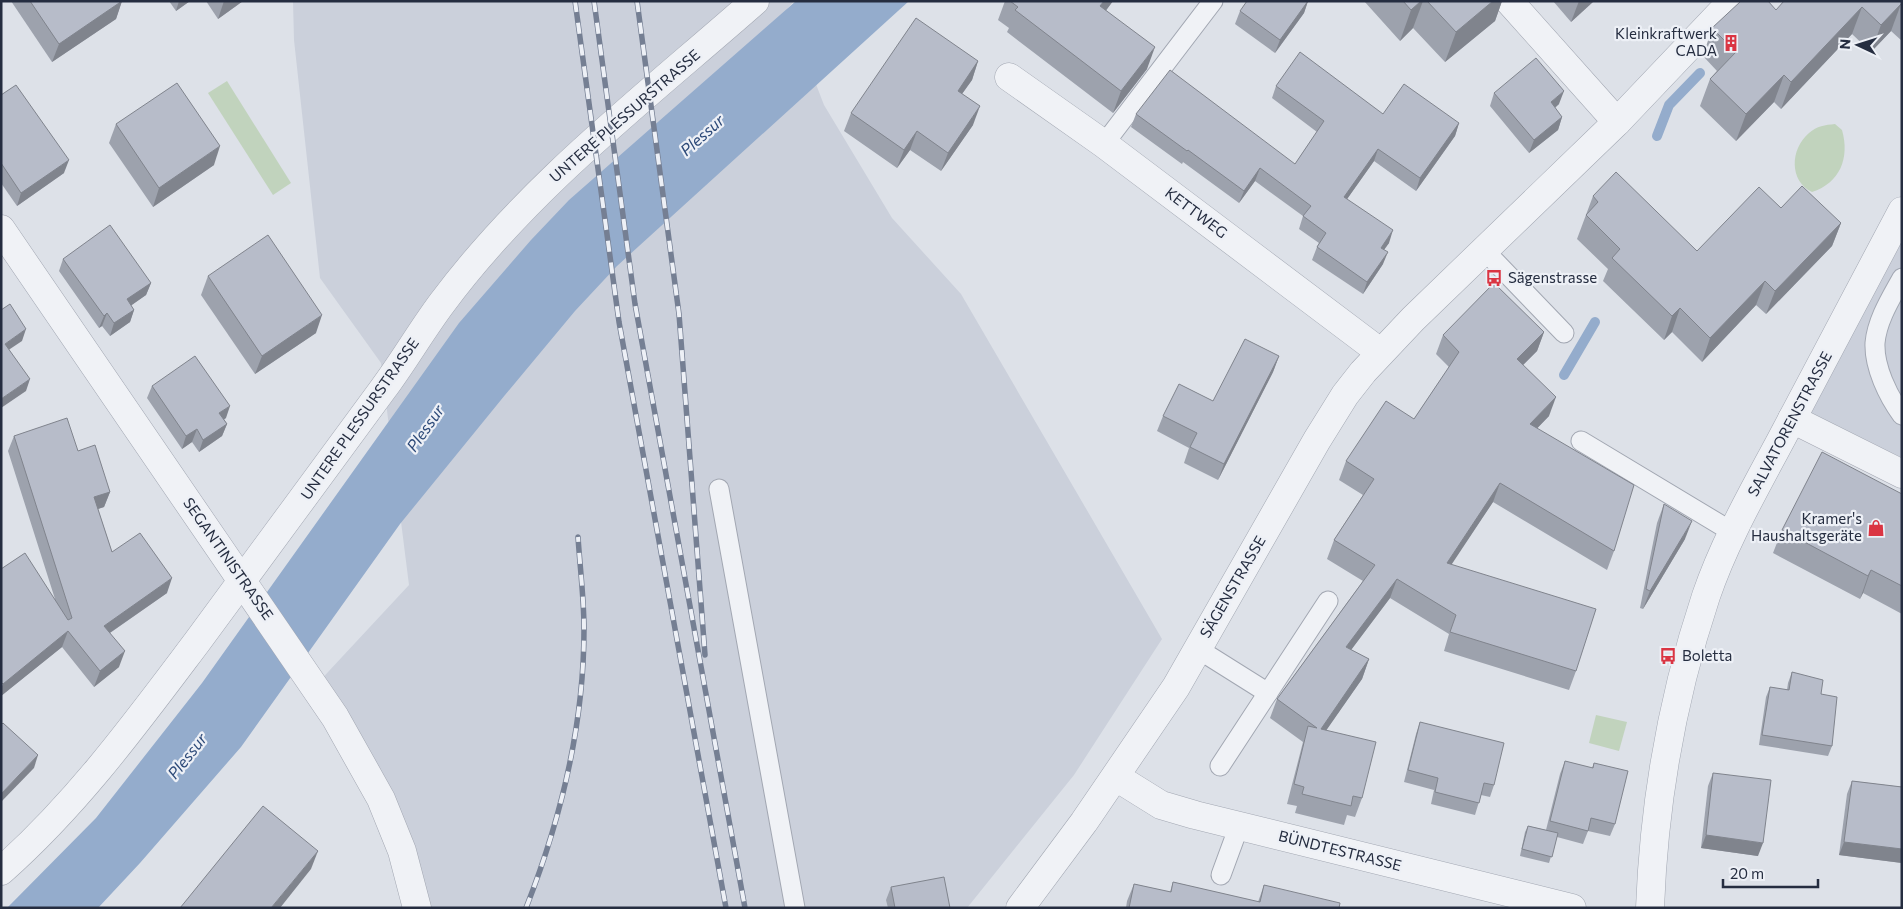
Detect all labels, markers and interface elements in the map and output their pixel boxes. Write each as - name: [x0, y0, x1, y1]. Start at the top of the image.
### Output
- north arrow: [1833, 20, 1883, 70]
- place label: Kleinkraftwerk CADA: [1615, 24, 1717, 59]
- building icon: Kleinkraftwerk CADA: [1721, 33, 1741, 53]
- text: N: [1836, 38, 1853, 50]
- street label: UNTERE PLESSURSTRASSE: [546, 45, 703, 185]
- water label: Plessur: [676, 110, 728, 159]
- street label: KETTWEG: [1162, 183, 1231, 241]
- bus stop icon: Sägenstrasse: [1484, 268, 1504, 288]
- place label: Sägenstrasse: [1508, 268, 1597, 286]
- street label: UNTERE PLESSURSTRASSE: [296, 334, 422, 503]
- street label: SALVATORENSTRASSE: [1743, 348, 1835, 499]
- water label: Plessur: [402, 400, 448, 455]
- street label: SEGANTINISTRASSE: [180, 494, 278, 623]
- place label: Kramer's Haushaltsgeräte: [1751, 509, 1862, 544]
- shop icon: Kramer's Haushaltsgeräte: [1866, 518, 1886, 538]
- street label: SÄGENSTRASSE: [1196, 532, 1269, 641]
- bus stop icon: Boletta: [1658, 646, 1678, 666]
- place label: Boletta: [1682, 646, 1732, 664]
- water label: Plessur: [163, 729, 211, 782]
- street label: BÜNDTESTRASSE: [1277, 826, 1404, 874]
- scale bar: [1723, 856, 1818, 888]
- text: 20 m: [1730, 864, 1764, 882]

